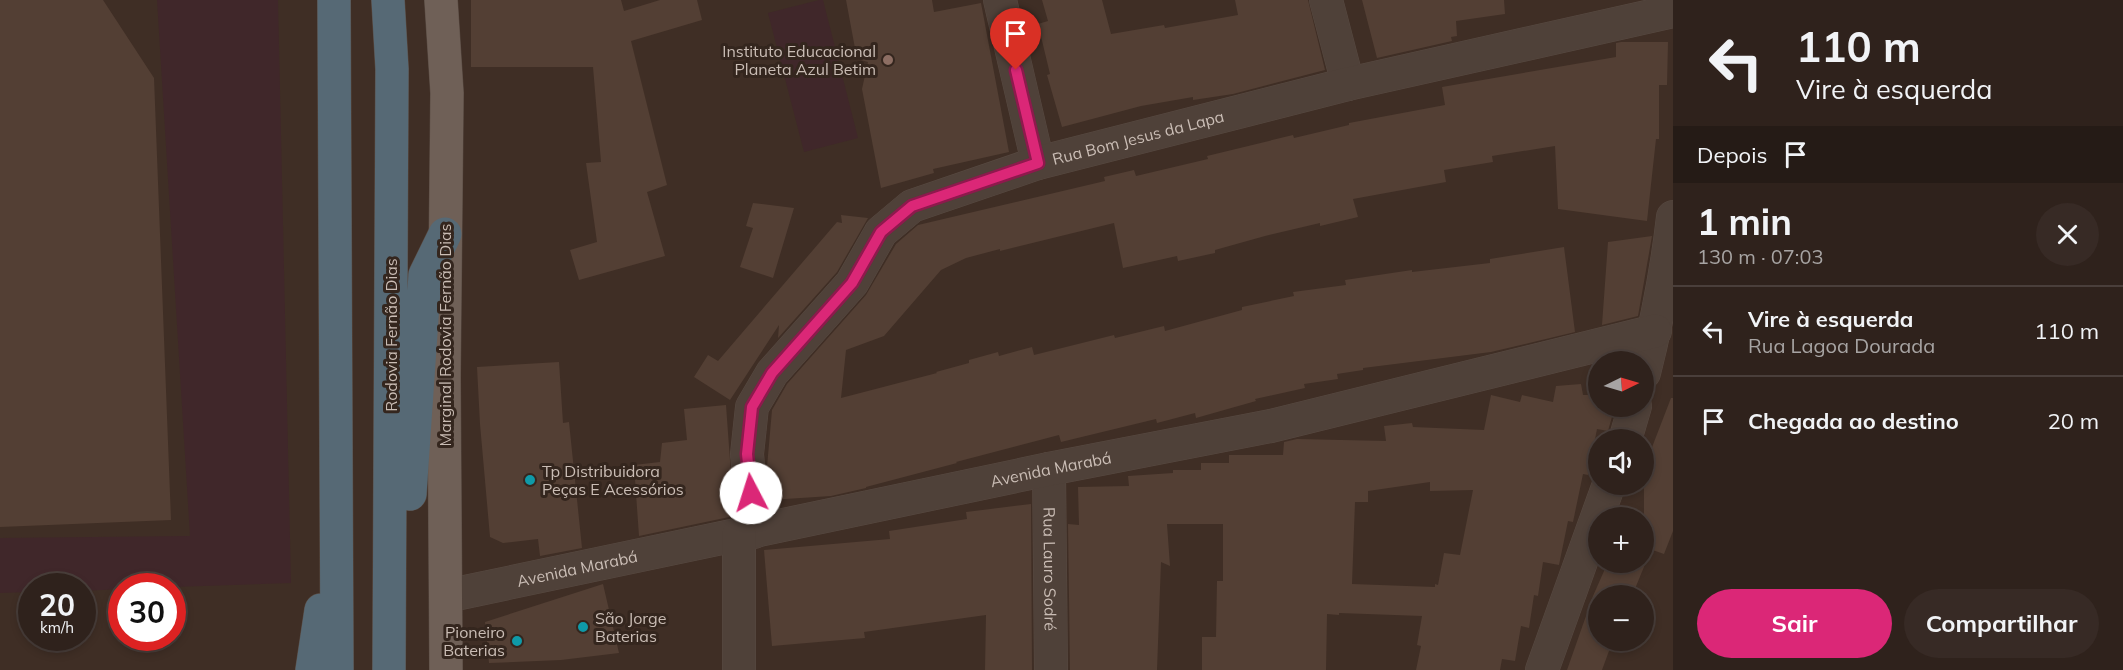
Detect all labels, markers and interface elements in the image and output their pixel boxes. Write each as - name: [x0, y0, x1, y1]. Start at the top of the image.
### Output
- pin: [990, 8, 1041, 70]
- icon: arrive: [999, 17, 1032, 50]
- text: 110 m: [1796, 20, 1921, 73]
- icon: left: [1697, 24, 1775, 102]
- place label: Instituto Educacional Planeta Azul Betim: [722, 41, 876, 79]
- marker: Instituto Educacional Planeta Azul Betim: [881, 53, 895, 67]
- text: Vire à esquerda: [1796, 72, 1992, 106]
- street label: Rua Bom Jesus da Lapa: [1050, 106, 1226, 169]
- icon: arrive: [1779, 138, 1812, 171]
- text: Depois: [1697, 141, 1767, 169]
- text: 1 min: [1697, 199, 1792, 244]
- button: close: [2036, 203, 2099, 266]
- street label: Marginal Rodovia Fernão Dias: [435, 223, 455, 446]
- text: 130 m · 07:03: [1697, 244, 1823, 269]
- street label: Rodovia Fernão Dias: [381, 258, 401, 412]
- text: Vire à esquerda: [1748, 305, 1913, 333]
- icon: left: [1697, 315, 1730, 348]
- text: 110 m: [2034, 317, 2099, 345]
- text: Rua Lagoa Dourada: [1748, 333, 1935, 358]
- north arrow: [1588, 351, 1654, 417]
- map controls: [1588, 351, 1654, 651]
- icon: arrive: [1697, 405, 1730, 438]
- text: Chegada ao destino: [1748, 407, 1959, 435]
- text: 20 m: [2048, 407, 2099, 435]
- button: sound: [1588, 429, 1654, 495]
- street label: Avenida Marabá: [989, 447, 1113, 491]
- place label: Tp Distribuidora Peças E Acessórios: [542, 461, 684, 499]
- position arrow: [719, 461, 783, 525]
- marker: Tp Distribuidora Peças E Acessórios: [523, 473, 537, 487]
- street label: Rua Lauro Sodré: [1039, 507, 1061, 631]
- button: +: [1588, 507, 1654, 573]
- street label: Avenida Marabá: [515, 546, 639, 591]
- speed limit sign: 30: [108, 573, 186, 651]
- button: −: [1588, 585, 1654, 651]
- text: 20: [39, 586, 75, 624]
- button: Sair: [1697, 589, 1892, 658]
- button: Compartilhar: [1904, 589, 2099, 658]
- place label: São Jorge Baterias: [595, 608, 666, 646]
- text: km/h: [40, 618, 74, 637]
- marker: São Jorge Baterias: [576, 620, 590, 634]
- place label: Pioneiro Baterias: [443, 622, 505, 660]
- marker: Pioneiro Baterias: [510, 634, 524, 648]

